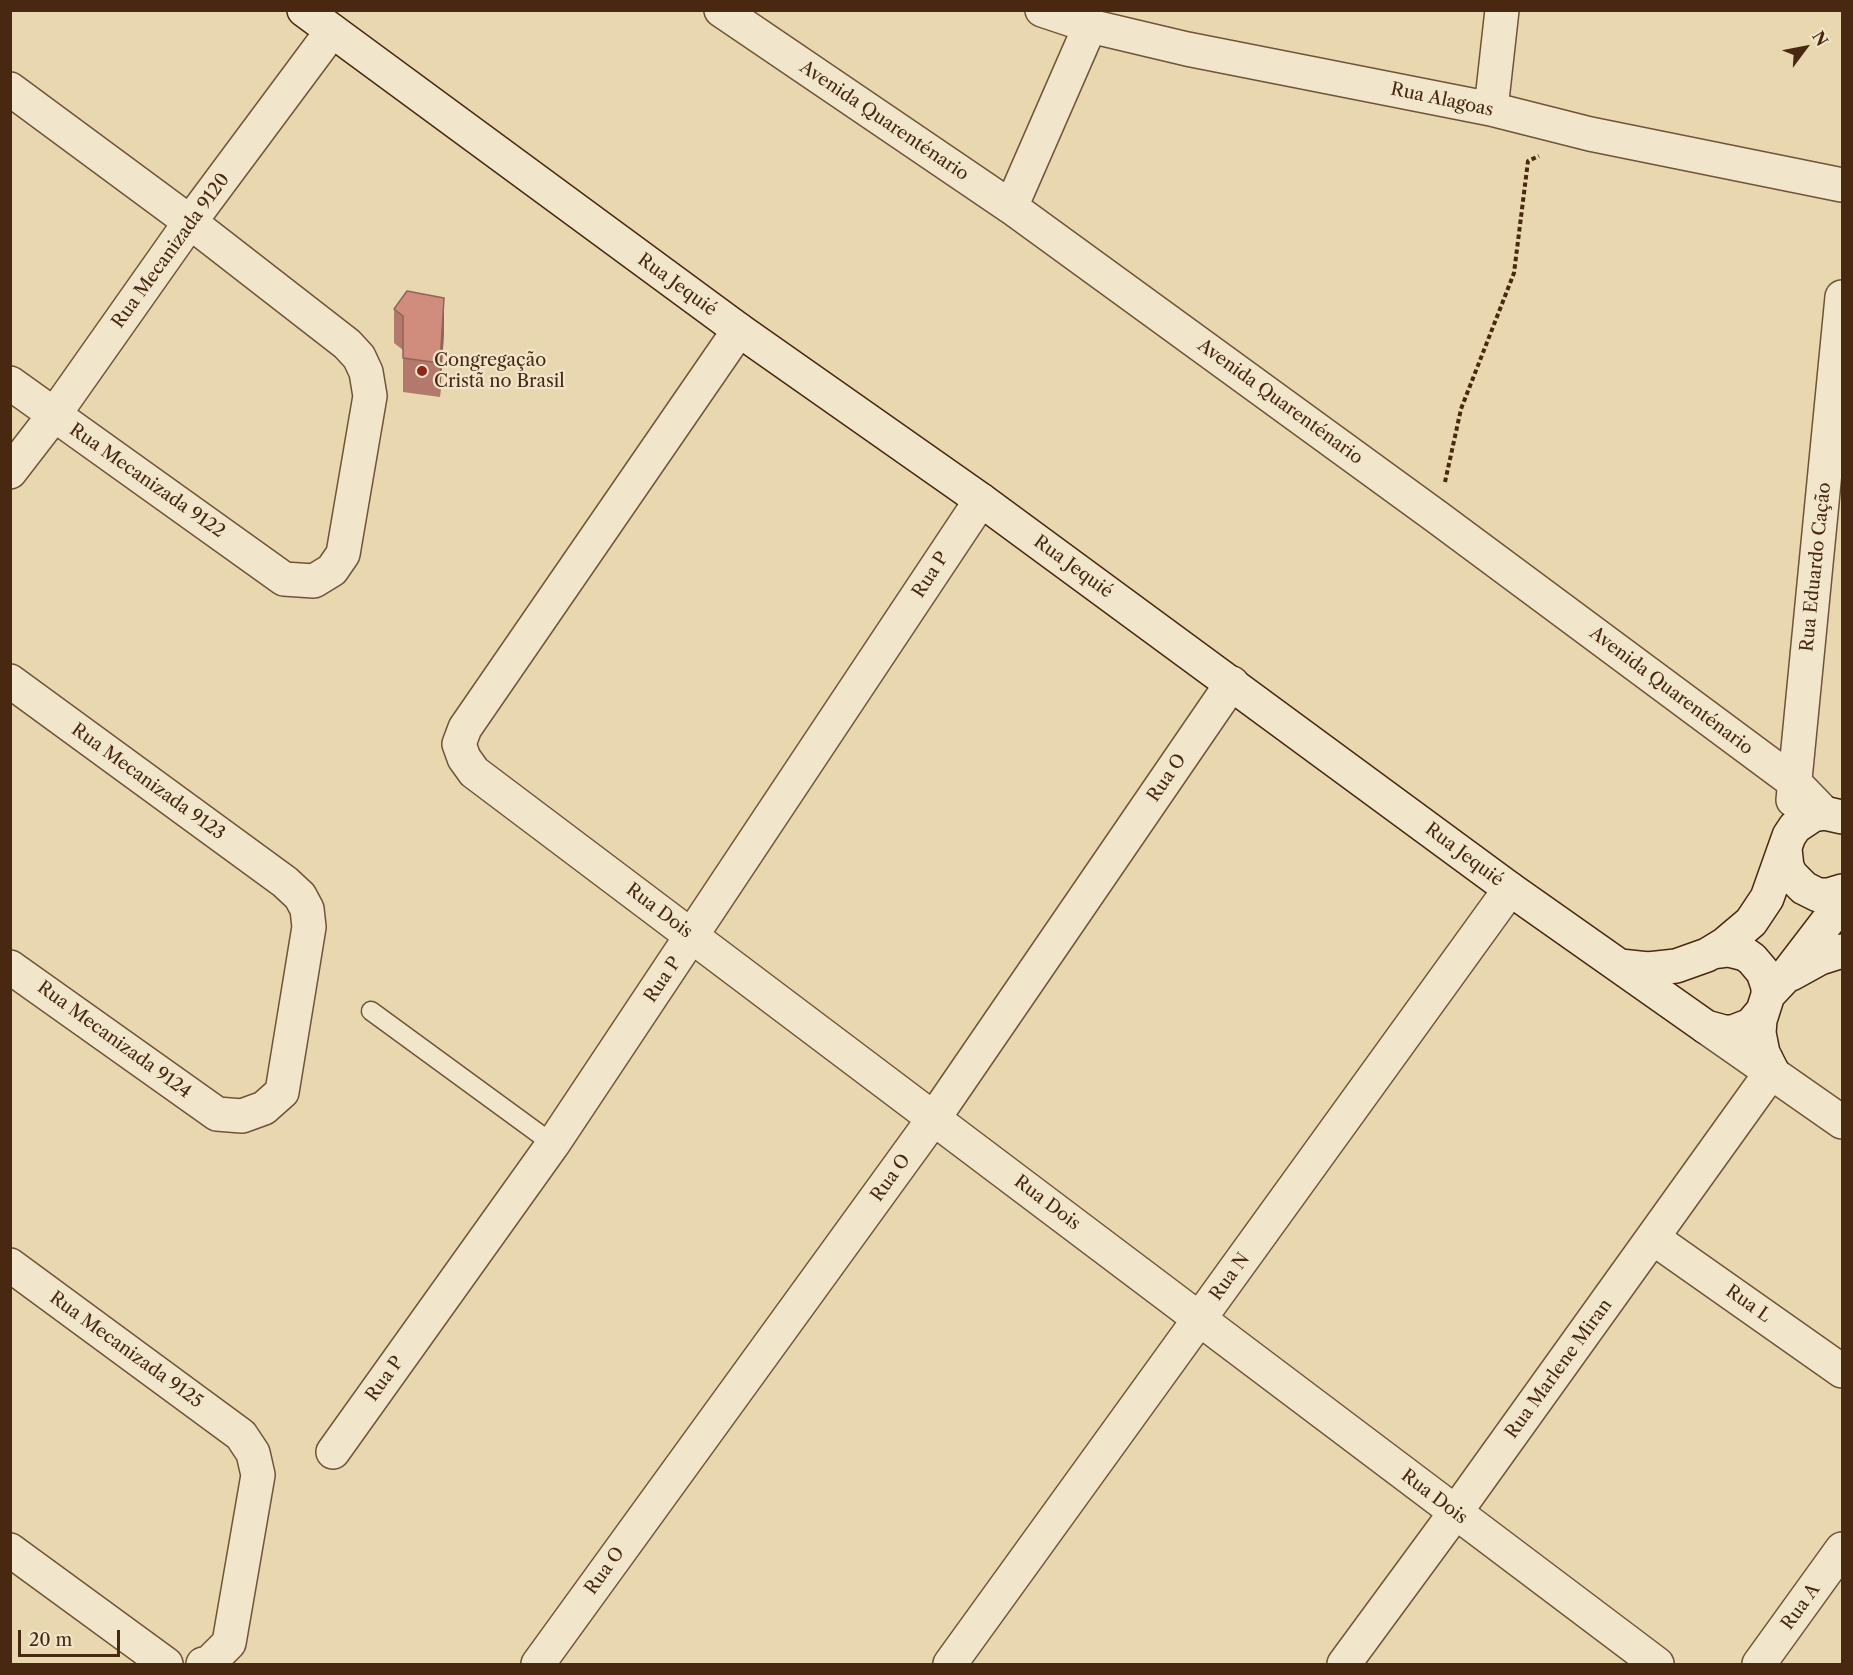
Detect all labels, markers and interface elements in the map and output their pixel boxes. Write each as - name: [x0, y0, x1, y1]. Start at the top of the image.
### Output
- north arrow: [1775, 18, 1835, 78]
- text: N: [1808, 27, 1832, 50]
- street label: Avenida Quarenténario: [795, 56, 973, 186]
- street label: Rua Alagoas: [1389, 79, 1495, 121]
- street label: Rua Mecanizada 9120: [108, 169, 234, 333]
- street label: Rua Jequié: [633, 249, 721, 321]
- street label: Avenida Quarenténario: [1193, 335, 1367, 469]
- place label: Congregação Cristã no Brasil: [434, 350, 565, 392]
- marker: Congregação Cristã no Brasil: [415, 364, 429, 378]
- street label: Rua Mecanizada 9122: [65, 419, 229, 543]
- street label: Rua Eduardo Cação: [1796, 481, 1836, 653]
- street label: Rua Jequié: [1029, 531, 1117, 603]
- street label: Rua P: [908, 548, 954, 602]
- street label: Avenida Quarenténario: [1585, 622, 1757, 760]
- street label: Rua Mecanizada 9123: [67, 719, 229, 845]
- street label: Rua O: [1143, 750, 1191, 806]
- street label: Rua Jequié: [1421, 819, 1507, 891]
- street label: Rua Dois: [622, 879, 696, 943]
- street label: Rua P: [640, 953, 686, 1007]
- street label: Rua Mecanizada 9124: [33, 977, 195, 1103]
- street label: Rua O: [867, 1150, 915, 1206]
- street label: Rua Dois: [1010, 1171, 1084, 1235]
- street label: Rua N: [1206, 1249, 1254, 1305]
- street label: Rua L: [1721, 1281, 1775, 1327]
- street label: Rua Mecanizada 9125: [45, 1287, 207, 1413]
- street label: Rua Marlene Miran: [1501, 1295, 1617, 1443]
- street label: Rua P: [361, 1352, 409, 1406]
- street label: Rua Dois: [1397, 1465, 1471, 1529]
- street label: Rua O: [581, 1543, 629, 1599]
- street label: Rua A: [1777, 1580, 1825, 1634]
- scale bar: [21, 1618, 123, 1656]
- text: 20 m: [29, 1629, 72, 1651]

